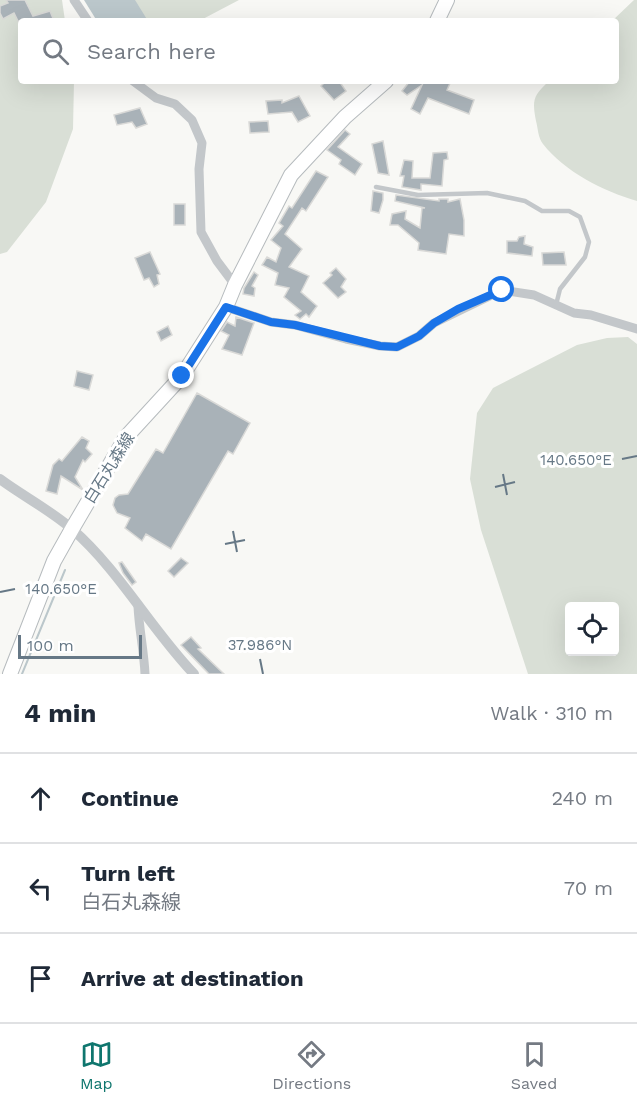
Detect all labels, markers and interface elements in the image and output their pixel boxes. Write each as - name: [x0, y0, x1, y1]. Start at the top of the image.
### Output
- search box: [18, 18, 619, 84]
- icon: search: [39, 35, 72, 68]
- text: Search here: [87, 39, 216, 64]
- route start: [488, 276, 514, 302]
- route end: [168, 362, 194, 388]
- street label: 白石丸森線: [80, 429, 138, 507]
- text: 140.650°E: [540, 451, 612, 469]
- text: 140.650°E: [25, 580, 97, 598]
- map controls: [565, 602, 619, 656]
- button: locate: [565, 602, 619, 656]
- scale bar: [18, 632, 142, 660]
- text: 100 m: [27, 636, 74, 655]
- text: 37.986°N: [228, 636, 292, 654]
- text: 4 min: [24, 698, 96, 728]
- text: Walk · 310 m: [490, 701, 613, 725]
- icon: ahead: [24, 782, 57, 815]
- text: Continue: [81, 786, 179, 811]
- text: 240 m: [551, 786, 613, 810]
- text: Turn left: [81, 861, 175, 886]
- icon: left: [24, 872, 57, 905]
- text: 70 m: [564, 876, 613, 900]
- text: 白石丸森線: [81, 890, 181, 914]
- icon: arrive: [24, 962, 57, 995]
- text: Arrive at destination: [81, 966, 304, 991]
- tab: Map: [80, 1038, 113, 1093]
- tab: Directions: [272, 1038, 351, 1093]
- tab: Saved: [511, 1038, 557, 1093]

